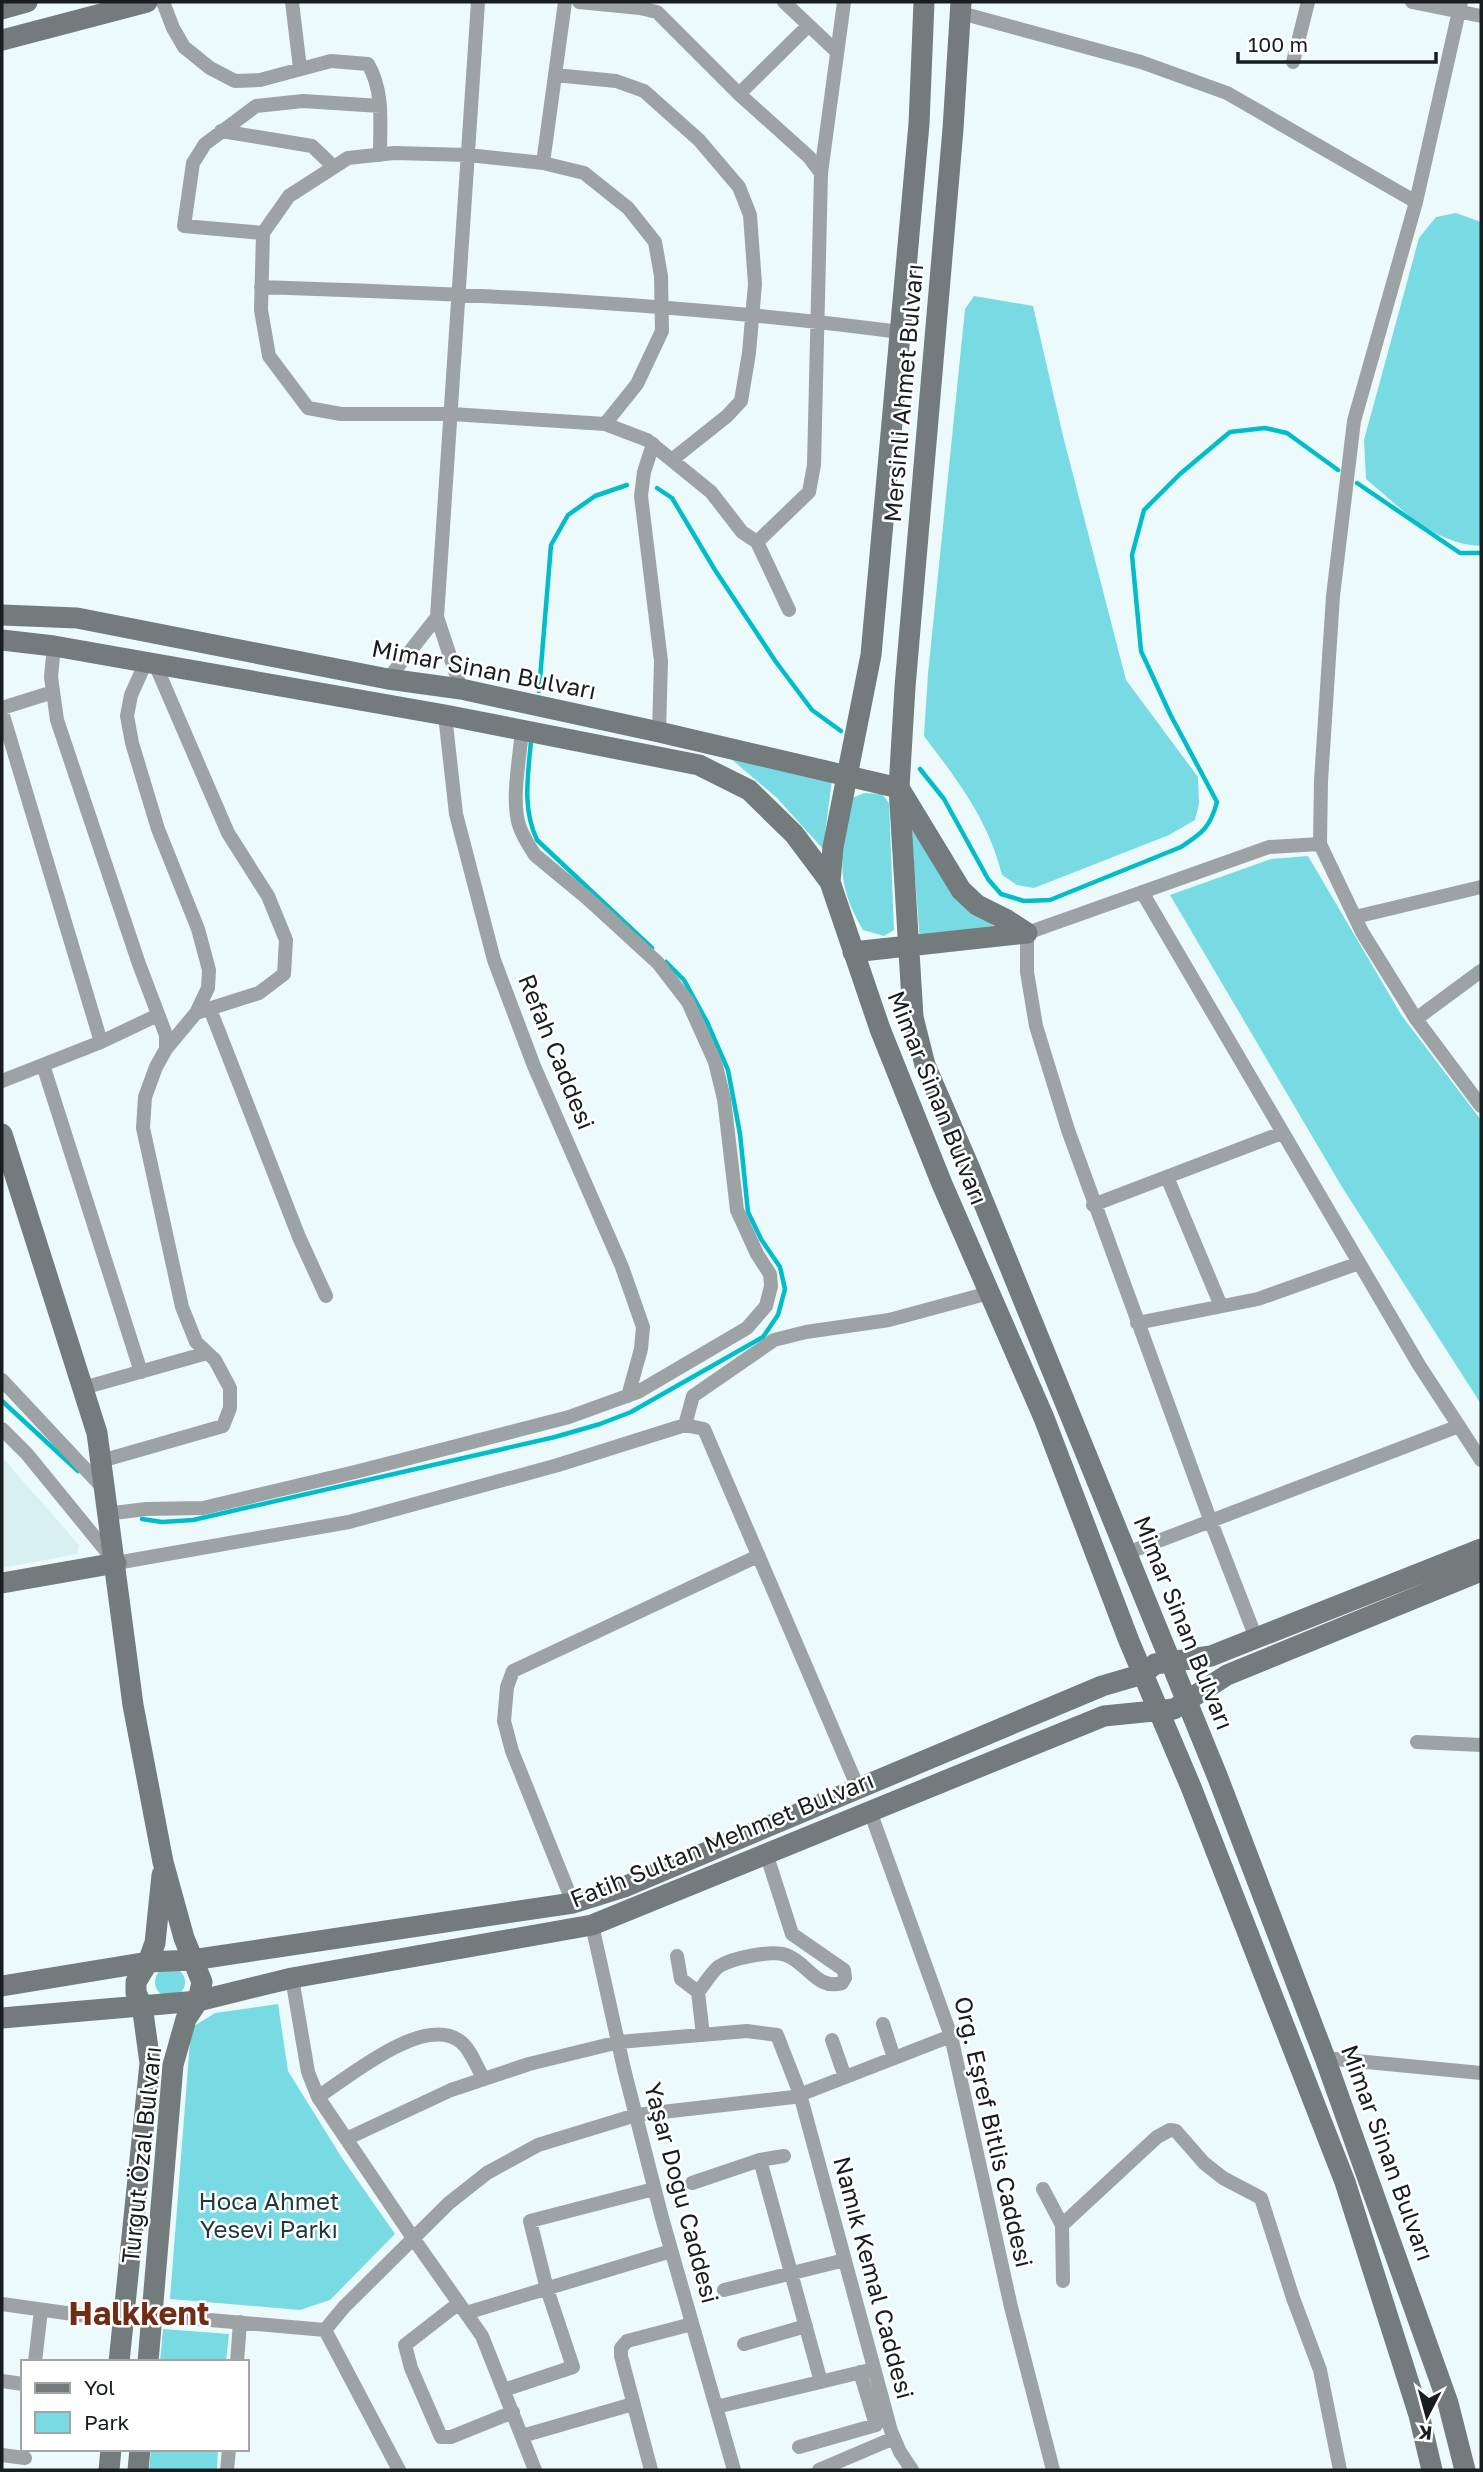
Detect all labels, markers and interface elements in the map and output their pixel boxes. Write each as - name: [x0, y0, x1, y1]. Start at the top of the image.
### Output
- scale bar: [1238, 21, 1436, 65]
- text: 100 m: [1248, 31, 1308, 57]
- street label: Mersinli Ahmet Bulvarı: [877, 262, 928, 523]
- street label: Mimar Sinan Bulvarı: [370, 633, 599, 705]
- street label: Refah Caddesi: [513, 970, 602, 1133]
- street label: Mimar Sinan Bulvarı: [882, 986, 995, 1209]
- street label: Mimar Sinan Bulvarı: [1128, 1511, 1241, 1734]
- street label: Fatih Sultan Mehmet Bulvarı: [565, 1764, 877, 1913]
- street label: Org. Eşref Bitlis Caddesi: [949, 1993, 1040, 2270]
- street label: Mimar Sinan Bulvarı: [1336, 2040, 1441, 2265]
- street label: Turgut Özal Bulvarı: [115, 2045, 166, 2265]
- street label: Yaşar Doğu Caddesi: [639, 2079, 726, 2306]
- street label: Namık Kemal Caddesi: [828, 2153, 921, 2402]
- park label: Hoca Ahmet Yesevi Parkı: [199, 2186, 339, 2243]
- district label: Halkkent: [68, 2294, 210, 2332]
- legend: [21, 2360, 248, 2451]
- text: Yol: [84, 2374, 115, 2400]
- north arrow: [1392, 2381, 1462, 2451]
- text: Park: [84, 2409, 130, 2435]
- text: K: [1417, 2421, 1433, 2446]

